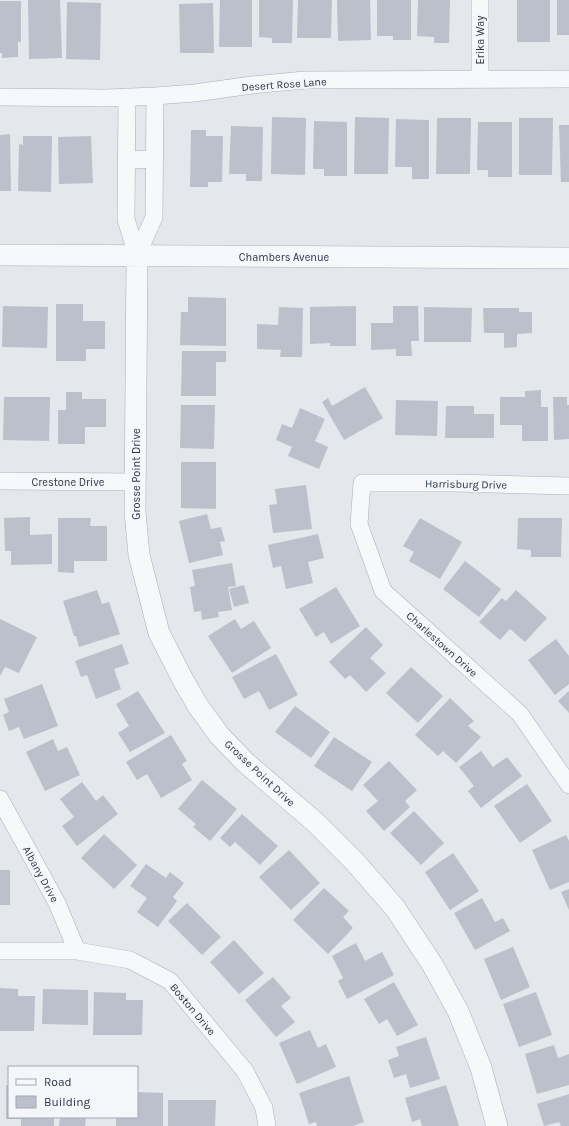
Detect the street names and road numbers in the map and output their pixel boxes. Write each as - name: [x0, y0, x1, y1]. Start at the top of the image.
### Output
- street label: Erika Way: [474, 16, 487, 64]
- street label: Desert Rose Lane: [241, 75, 327, 94]
- street label: Chambers Avenue: [239, 251, 330, 264]
- street label: Grosse Point Drive: [130, 428, 143, 520]
- street label: Crestone Drive: [32, 476, 105, 489]
- street label: Harrisburg Drive: [425, 477, 507, 492]
- street label: Charlestown Drive: [404, 609, 480, 680]
- street label: Grosse Point Drive: [222, 737, 298, 810]
- street label: Albany Drive: [20, 844, 61, 905]
- street label: Boston Drive: [167, 981, 218, 1038]

